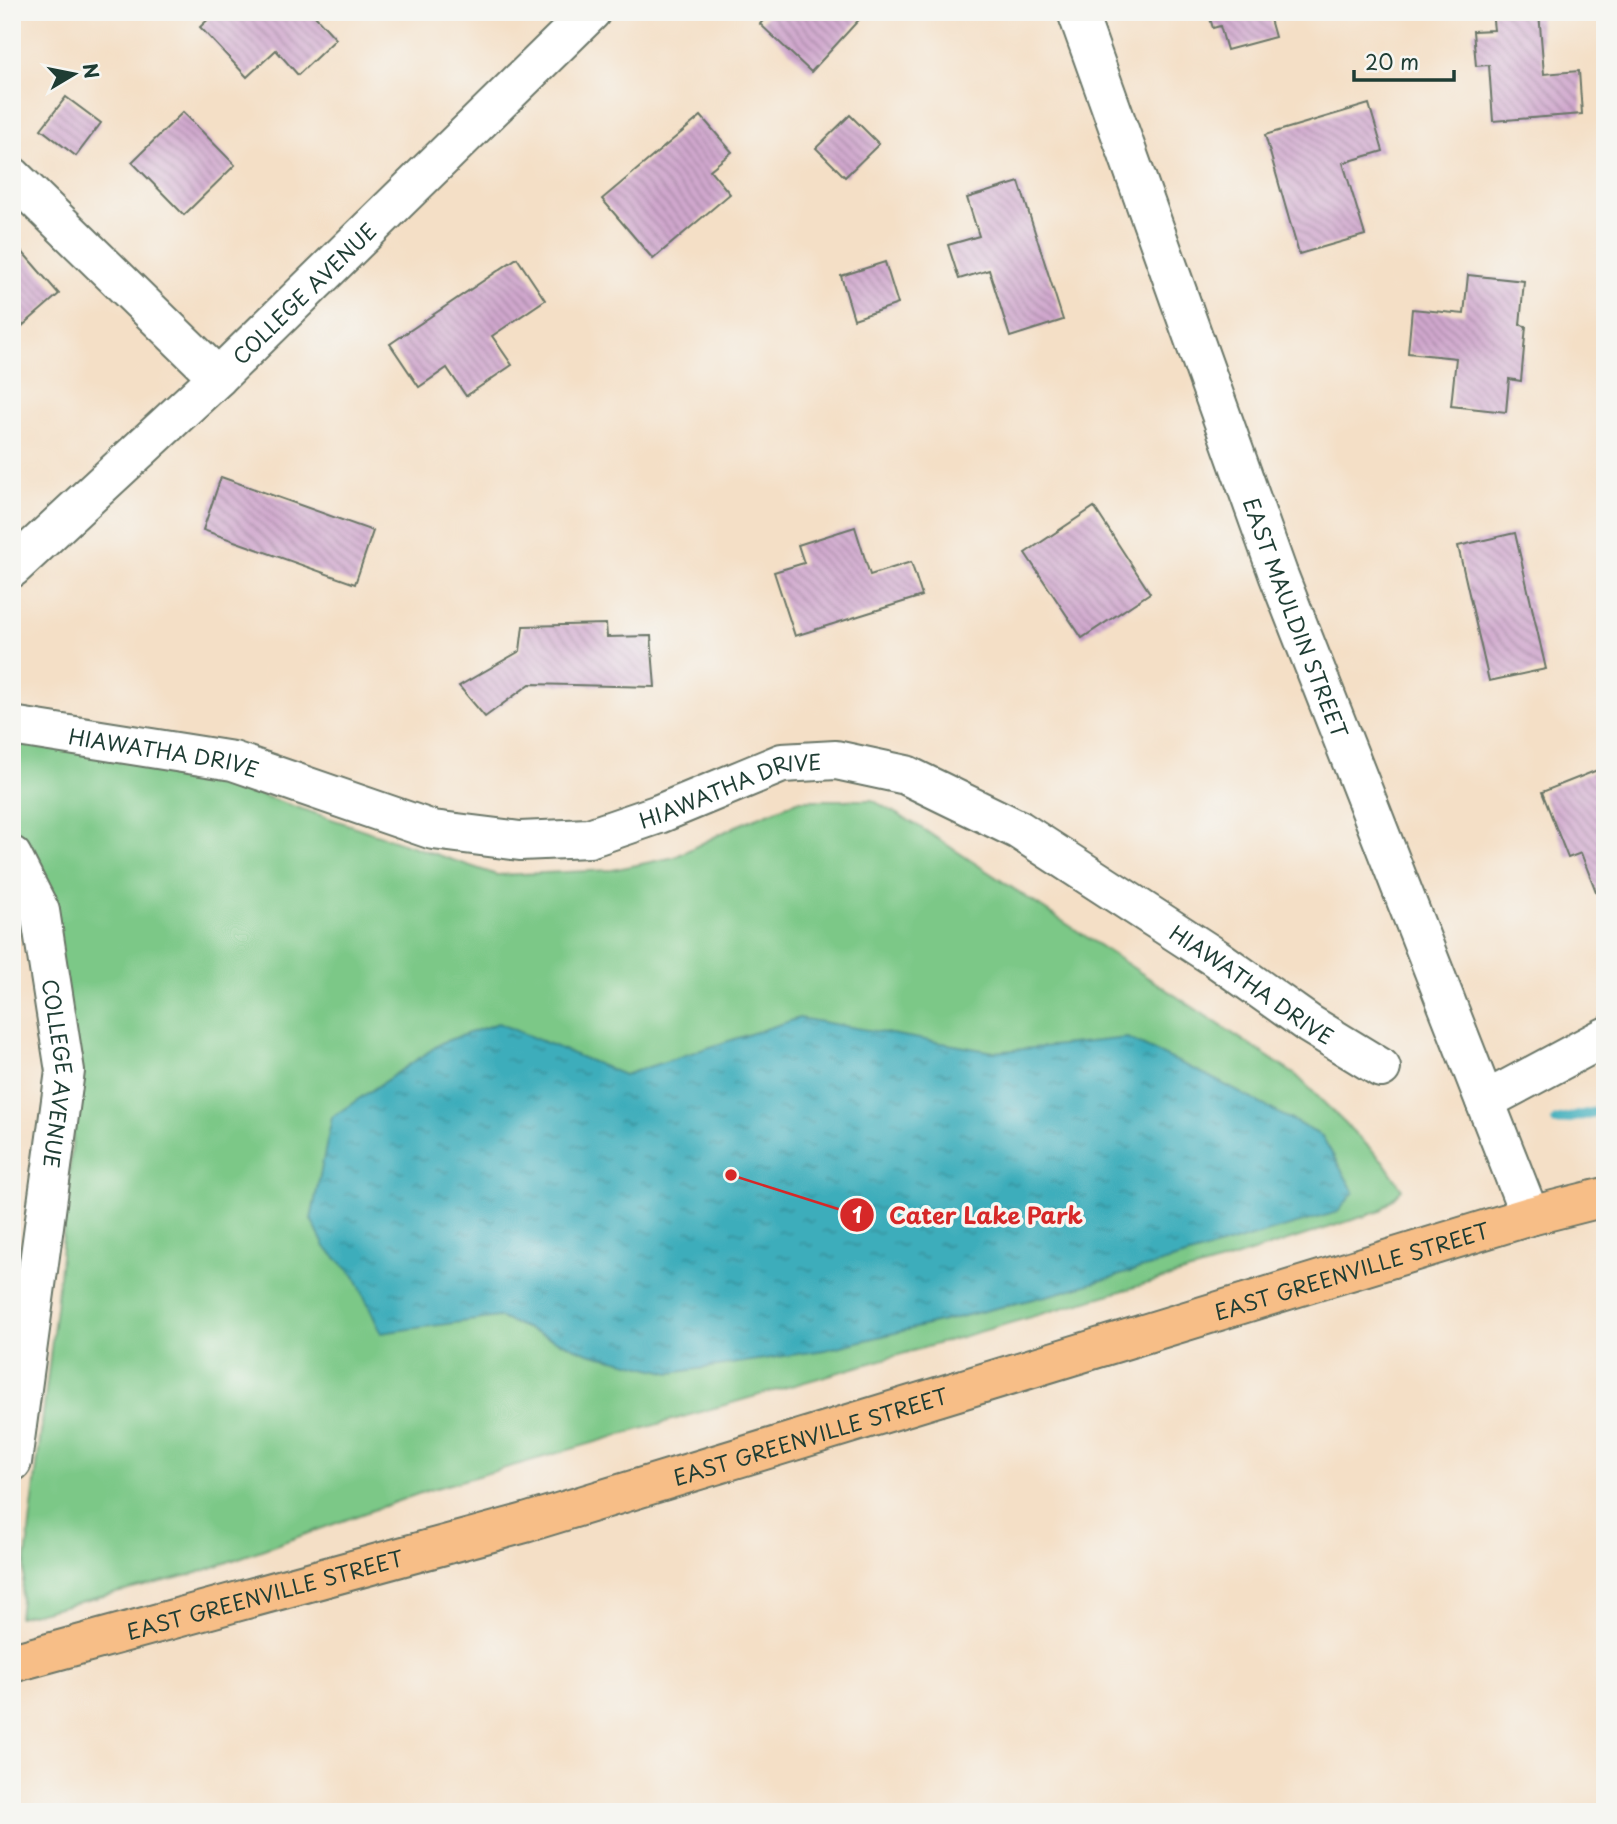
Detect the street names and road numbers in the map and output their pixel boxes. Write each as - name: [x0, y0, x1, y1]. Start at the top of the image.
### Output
- street label: COLLEGE AVENUE: [224, 215, 383, 371]
- street label: EAST MAULDIN STREET: [1236, 493, 1357, 743]
- street label: HIAWATHA DRIVE: [66, 719, 263, 785]
- street label: HIAWATHA DRIVE: [634, 745, 822, 836]
- street label: HIAWATHA DRIVE: [1164, 916, 1340, 1052]
- street label: COLLEGE AVENUE: [35, 977, 81, 1170]
- street label: EAST GREENVILLE STREET: [1210, 1213, 1493, 1328]
- street label: EAST GREENVILLE STREET: [669, 1379, 952, 1493]
- street label: EAST GREENVILLE STREET: [123, 1541, 407, 1647]

